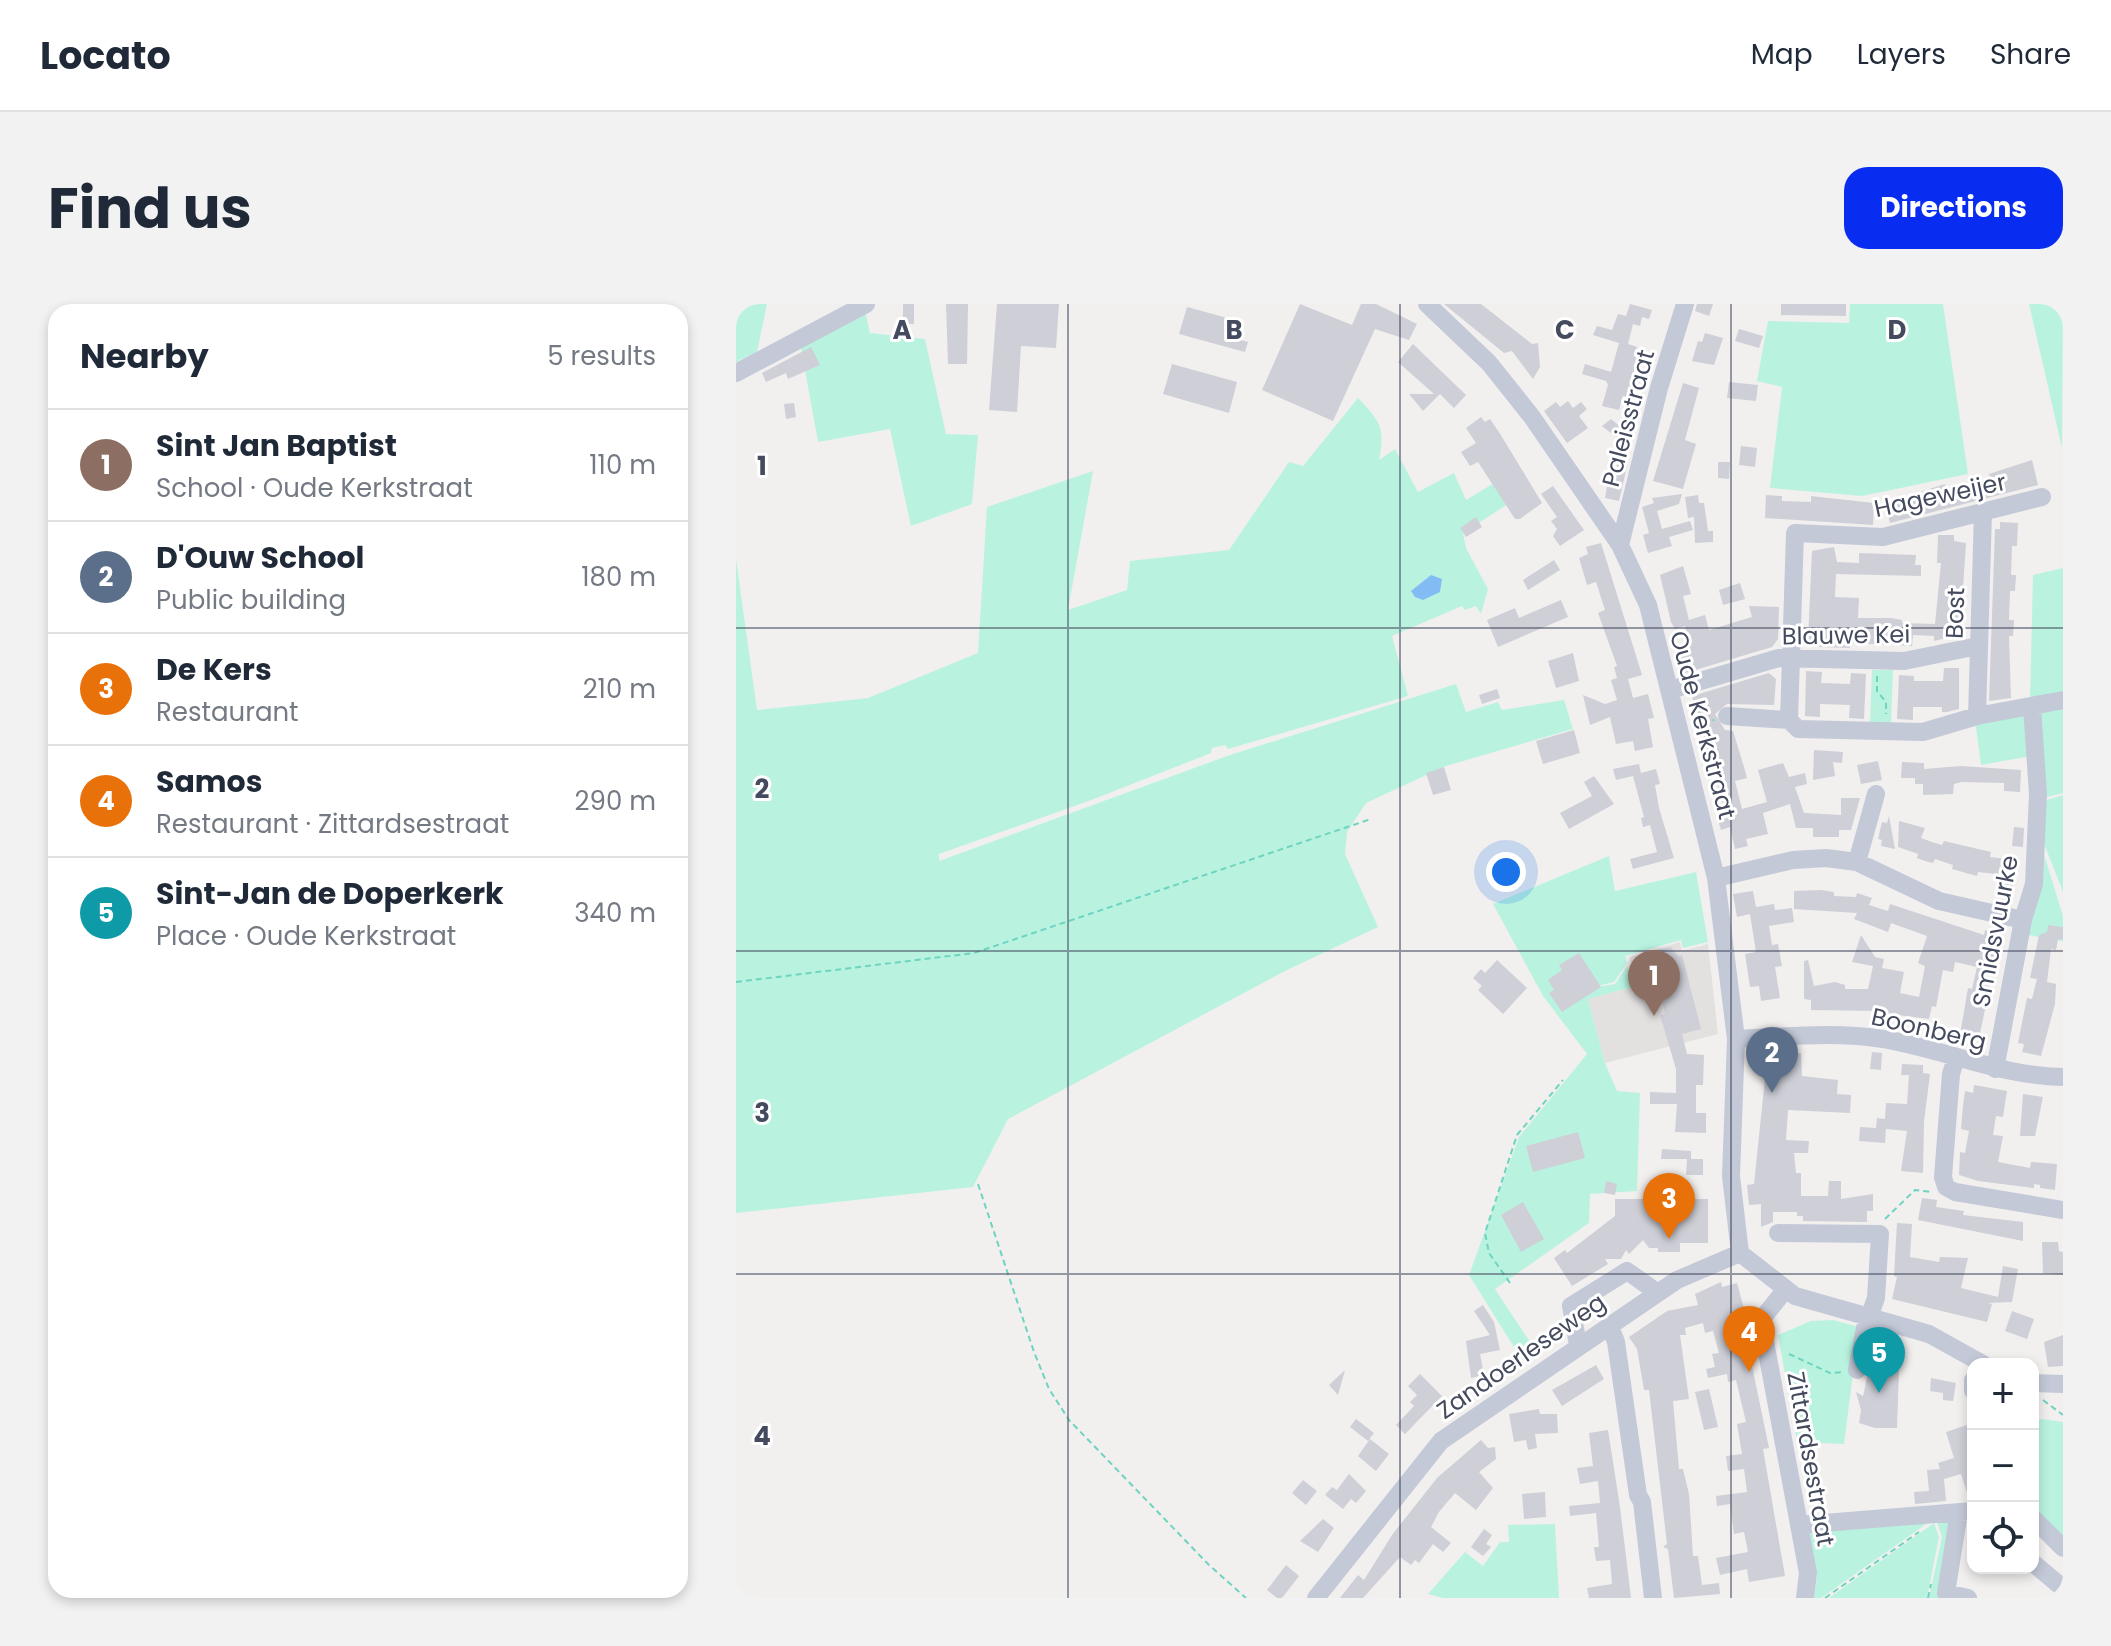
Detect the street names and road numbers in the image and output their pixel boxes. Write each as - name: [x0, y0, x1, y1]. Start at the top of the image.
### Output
- street label: Paleisstraat: [1594, 346, 1662, 490]
- street label: Hageweijer: [1871, 465, 2009, 525]
- street label: Bost: [1938, 587, 1972, 639]
- street label: Blauwe Kei: [1782, 617, 1910, 653]
- street label: Oude Kerkstraat: [1662, 627, 1744, 823]
- street label: Smidsvuurke: [1964, 852, 2026, 1010]
- street label: Boonberg: [1868, 1000, 1990, 1058]
- street label: Zandoerleseweg: [1430, 1285, 1612, 1427]
- street label: Zittardsestraat: [1779, 1369, 1843, 1549]

